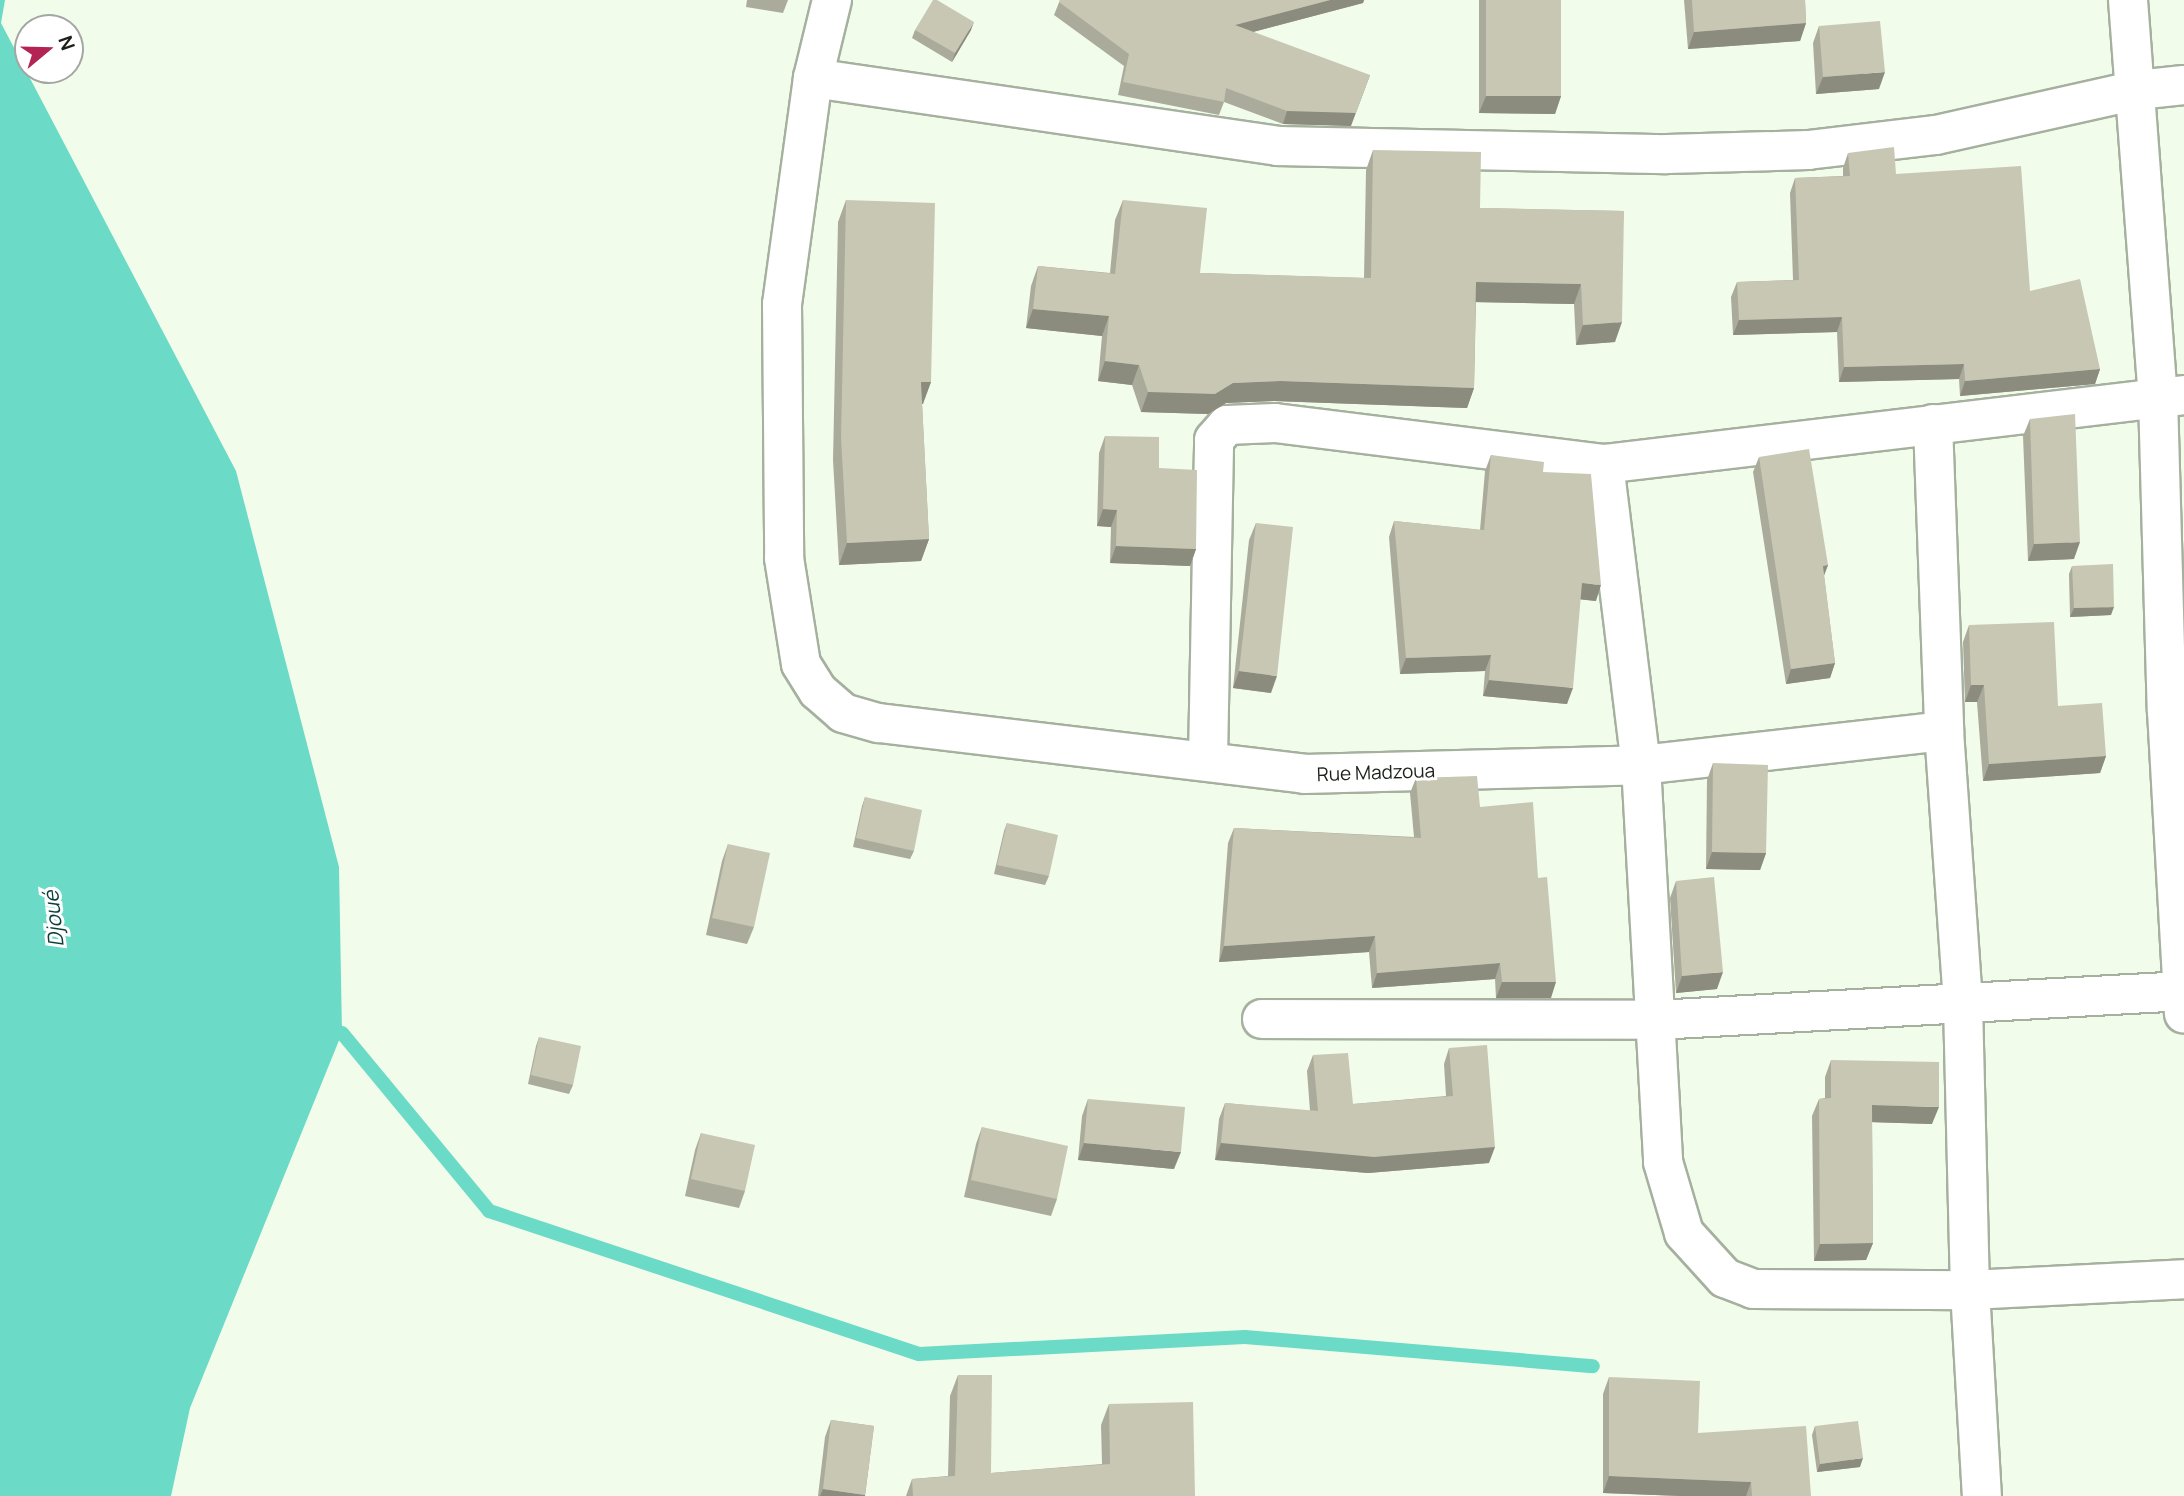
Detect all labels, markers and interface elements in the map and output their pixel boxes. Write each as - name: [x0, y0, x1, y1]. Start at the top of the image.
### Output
- north arrow: [14, 14, 84, 84]
- text: N: [52, 32, 81, 54]
- street label: Rue Madzoua: [1316, 760, 1436, 786]
- water label: Djoué: [38, 890, 68, 948]

